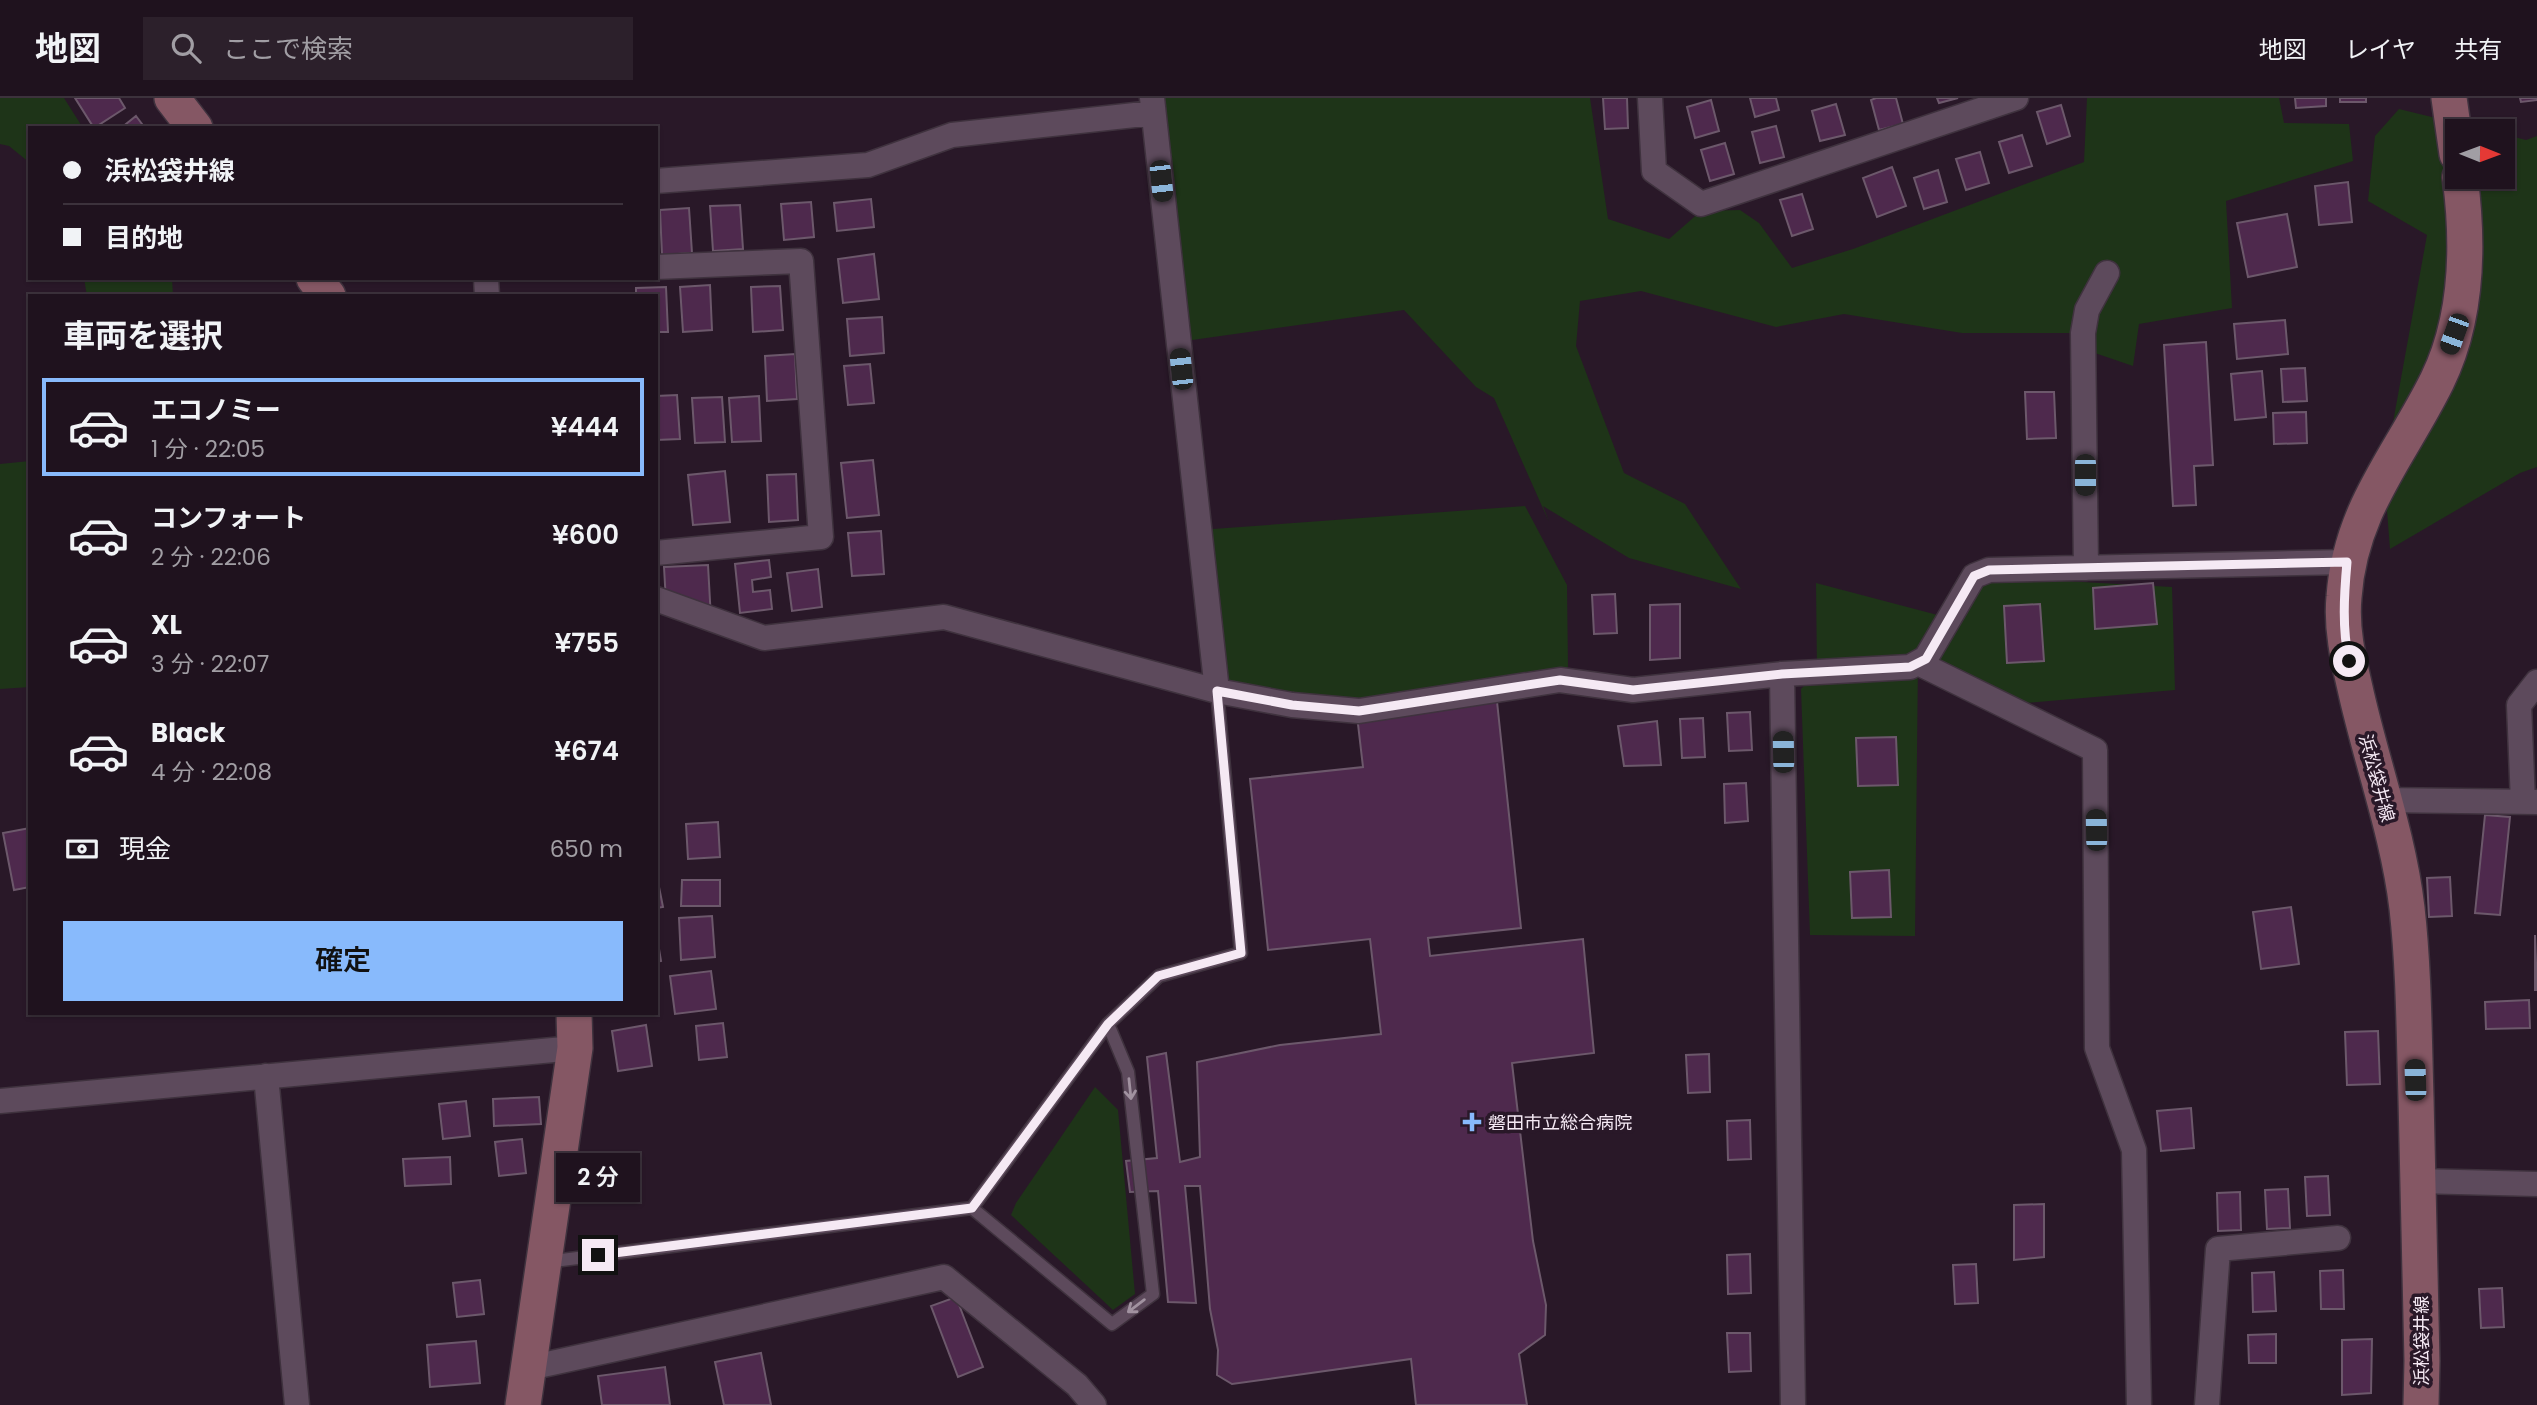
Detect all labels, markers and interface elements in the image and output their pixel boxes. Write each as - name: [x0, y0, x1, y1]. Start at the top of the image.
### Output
- search box: [143, 17, 633, 80]
- text: 地図: [35, 25, 101, 72]
- icon: search: [167, 29, 205, 67]
- text: ここで検索: [223, 31, 353, 67]
- text: 地図: [2259, 33, 2307, 66]
- text: レイヤ: [2345, 33, 2416, 66]
- text: 共有: [2454, 33, 2502, 66]
- north arrow: [2445, 119, 2515, 189]
- map controls: [2445, 119, 2515, 189]
- text: 浜松袋井線: [105, 153, 235, 189]
- car: [1149, 159, 1174, 203]
- text: 目的地: [105, 220, 183, 256]
- car: [2437, 311, 2472, 357]
- text: 車両を選択: [63, 313, 223, 358]
- car: [1169, 347, 1194, 391]
- text: エコノミー: [151, 392, 281, 428]
- icon: car: [67, 396, 130, 459]
- text: ¥444: [551, 409, 619, 445]
- text: 1 分 · 22:05: [151, 433, 265, 465]
- car: [2075, 454, 2096, 496]
- text: コンフォート: [151, 500, 306, 536]
- icon: car: [67, 504, 130, 567]
- text: ¥600: [552, 517, 619, 553]
- text: 2 分 · 22:06: [151, 541, 271, 573]
- text: XL: [151, 607, 182, 643]
- icon: car: [67, 612, 130, 675]
- text: ¥755: [555, 625, 619, 661]
- route start: [2333, 645, 2365, 677]
- text: 3 分 · 22:07: [151, 648, 269, 680]
- text: Black: [151, 715, 225, 751]
- icon: car: [67, 720, 130, 783]
- car: [1773, 731, 1794, 773]
- street label: 浜松袋井線: [2353, 731, 2401, 825]
- text: ¥674: [554, 733, 619, 769]
- text: 4 分 · 22:08: [151, 756, 272, 788]
- car: [2086, 809, 2107, 851]
- icon: cash: [63, 830, 101, 868]
- text: 現金: [119, 831, 171, 867]
- text: 650 m: [550, 833, 623, 865]
- button: 確定: [63, 921, 623, 1001]
- car: [2404, 1059, 2427, 1101]
- one-way arrow: [1123, 1077, 1136, 1099]
- place label: 磐田市立総合病院: [1488, 1110, 1632, 1135]
- marker: 磐田市立総合病院: [1462, 1112, 1482, 1132]
- callout: 2 分: [556, 1154, 640, 1202]
- text: 2 分: [577, 1161, 619, 1193]
- route end: [582, 1239, 614, 1271]
- street label: 浜松袋井線: [2409, 1296, 2434, 1386]
- one-way arrow: [1127, 1299, 1146, 1314]

